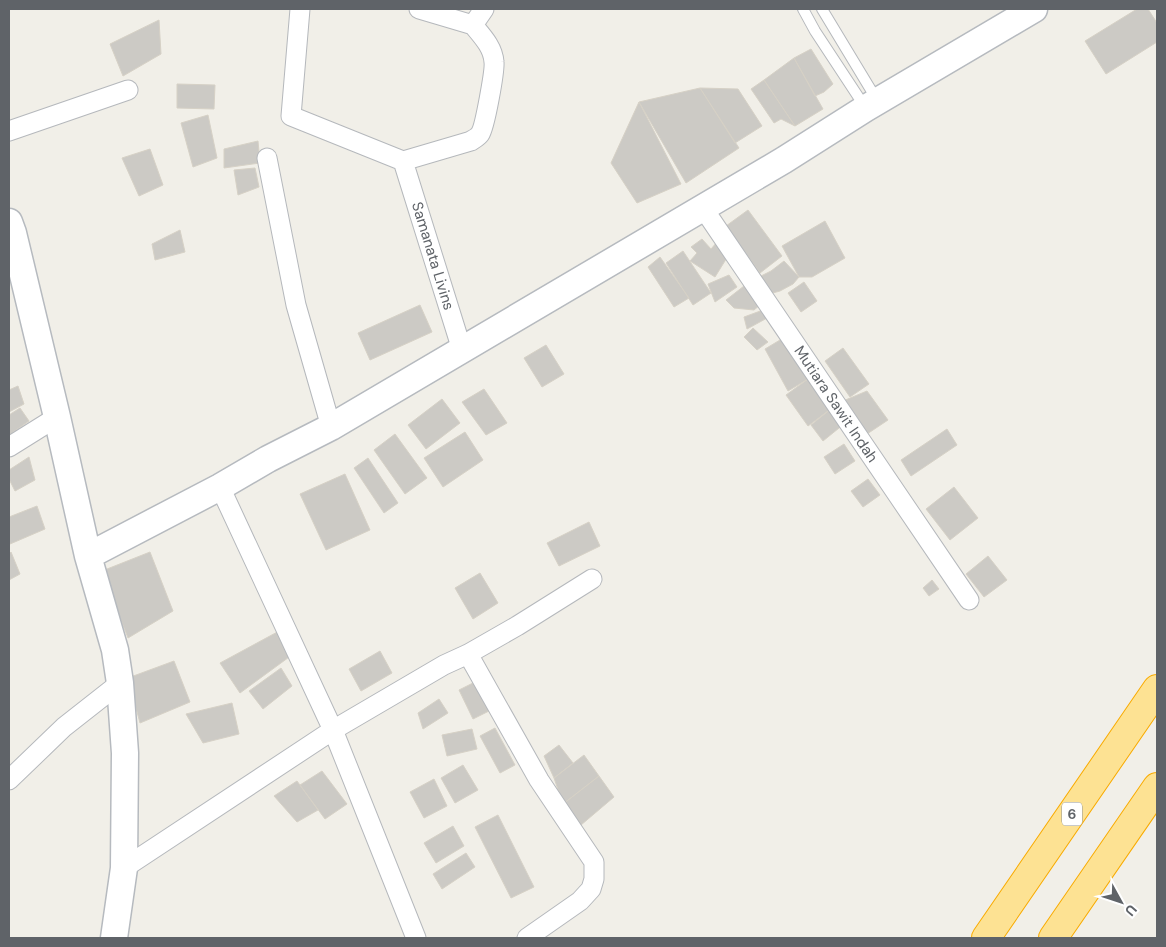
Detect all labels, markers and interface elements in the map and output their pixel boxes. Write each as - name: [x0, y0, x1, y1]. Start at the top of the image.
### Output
- street label: Samanata Livins: [407, 199, 459, 313]
- street label: Mutiara Sawit Indah: [790, 342, 882, 466]
- road number: 6: [1062, 802, 1082, 826]
- north arrow: [1096, 877, 1146, 927]
- text: U: [1121, 901, 1141, 920]

